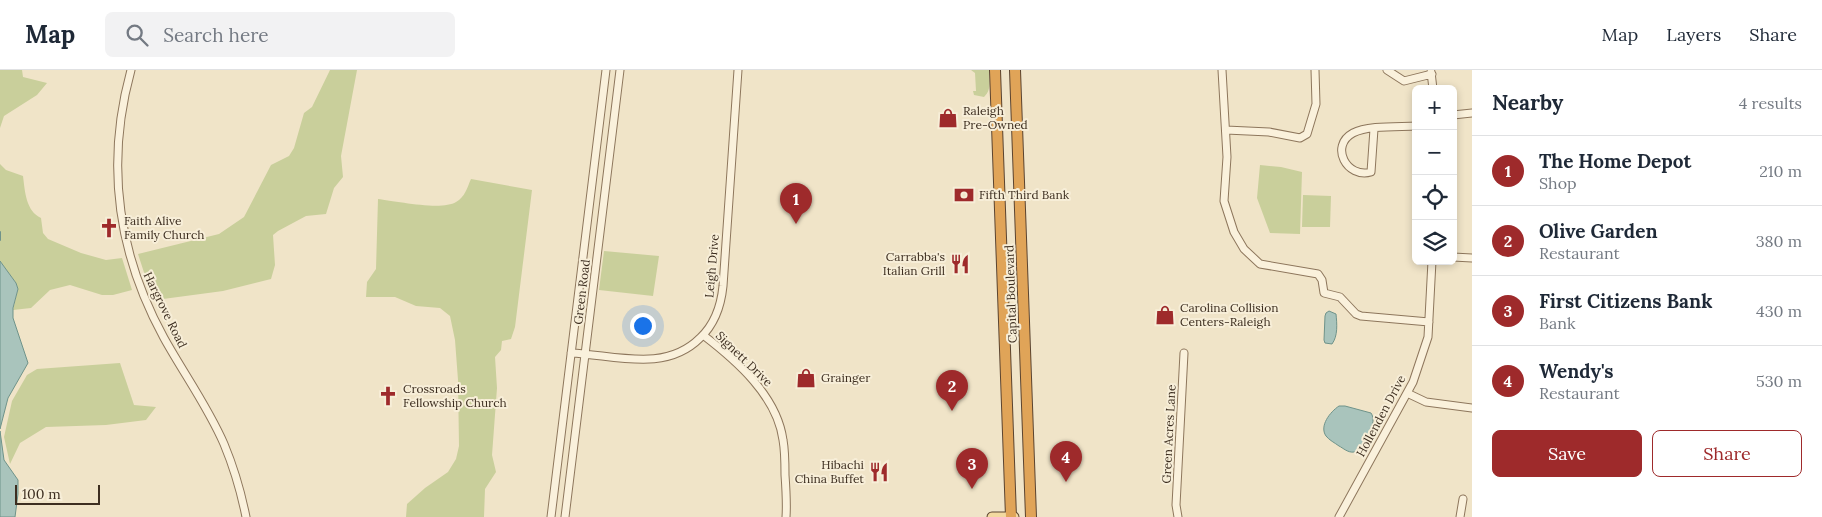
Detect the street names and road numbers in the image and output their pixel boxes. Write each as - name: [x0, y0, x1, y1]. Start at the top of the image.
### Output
- street label: Leigh Drive: [701, 233, 722, 299]
- street label: Capital Boulevard: [1001, 245, 1020, 343]
- street label: Green Road: [570, 259, 593, 325]
- street label: Hargrove Road: [141, 269, 190, 350]
- street label: Signett Drive: [713, 328, 776, 390]
- street label: Hollenden Drive: [1353, 372, 1409, 459]
- street label: Green Acres Lane: [1158, 384, 1179, 484]

